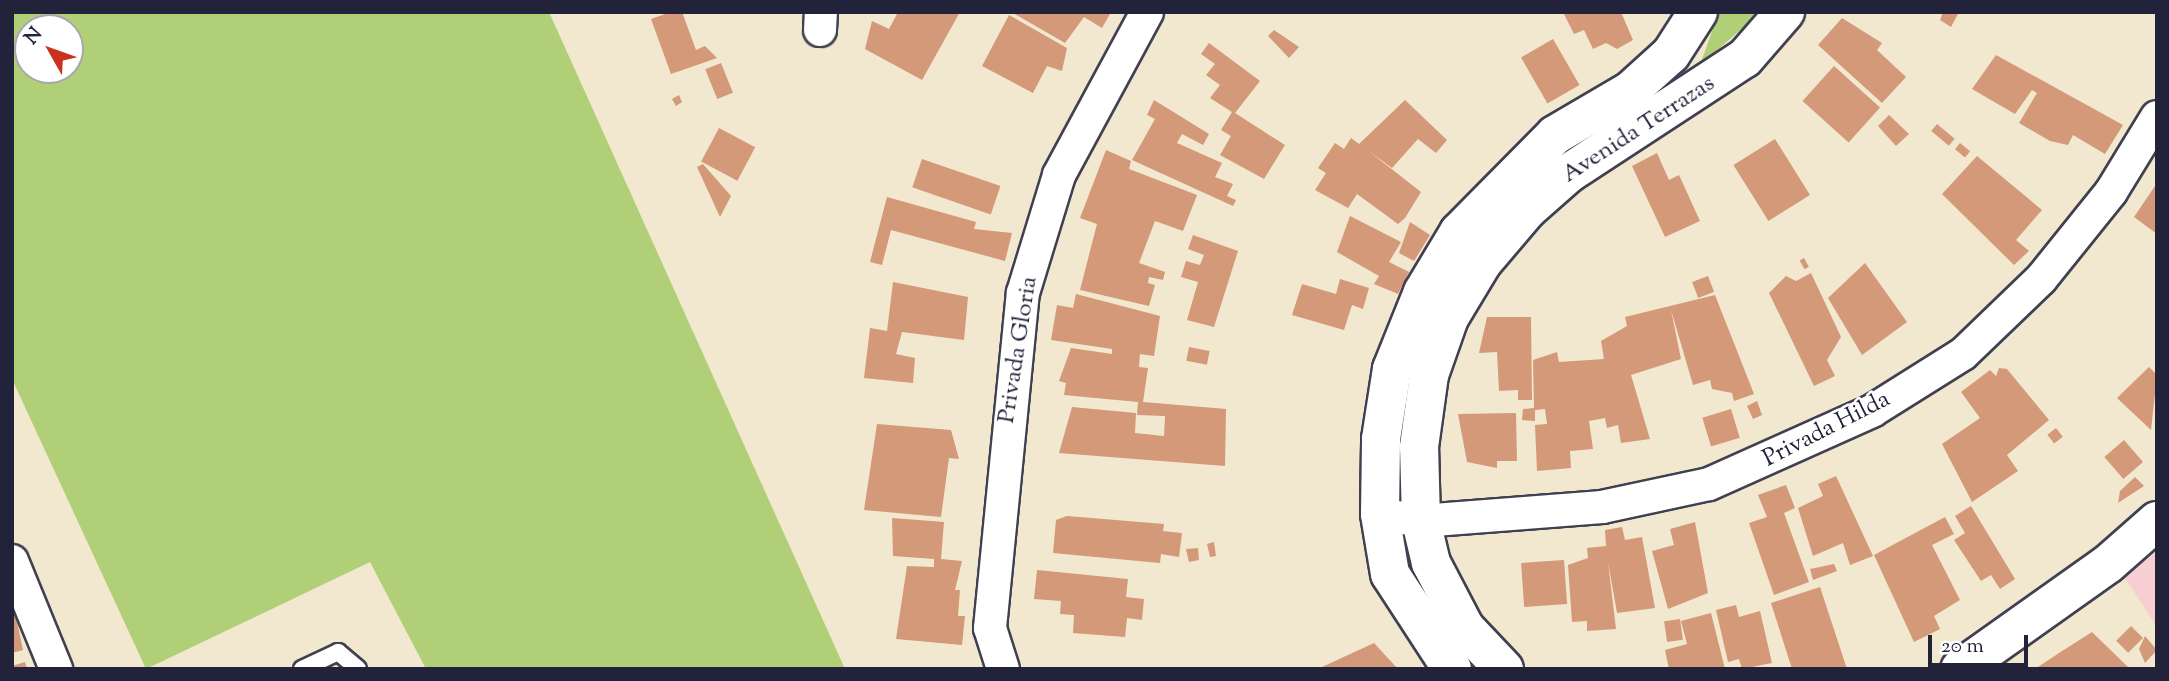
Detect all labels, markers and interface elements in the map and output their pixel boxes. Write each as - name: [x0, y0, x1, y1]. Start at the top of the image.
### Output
- north arrow: [14, 14, 84, 84]
- text: N: [19, 22, 49, 51]
- street label: Avenida Terrazas: [1557, 70, 1721, 190]
- street label: Privada Gloria: [993, 275, 1045, 425]
- street label: Privada Hilda: [1759, 386, 1895, 474]
- scale bar: [1931, 622, 2031, 666]
- text: 20 m: [1941, 632, 1984, 662]

